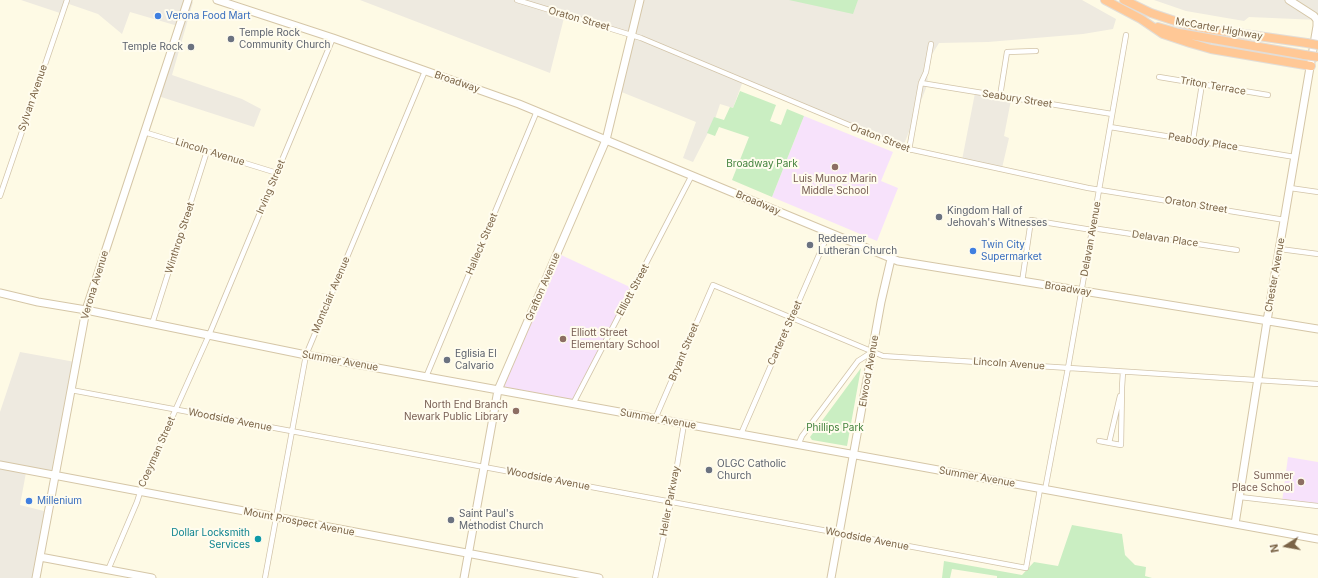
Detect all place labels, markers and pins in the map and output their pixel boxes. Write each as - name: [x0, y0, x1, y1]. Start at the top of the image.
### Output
- place label: Verona Food Mart: [166, 10, 250, 22]
- marker: Verona Food Mart: [153, 11, 163, 21]
- place label: Temple Rock Community Church: [239, 27, 330, 50]
- marker: Temple Rock Community Church: [226, 34, 236, 44]
- place label: Temple Rock: [122, 41, 183, 53]
- marker: Temple Rock: [186, 42, 196, 52]
- marker: Luis Munoz Marin Middle School: [830, 162, 840, 172]
- place label: Luis Munoz Marin Middle School: [793, 173, 877, 196]
- place label: Kingdom Hall of Jehovah's Witnesses: [947, 205, 1047, 228]
- marker: Kingdom Hall of Jehovah's Witnesses: [934, 212, 944, 222]
- place label: Redeemer Lutheran Church: [818, 233, 897, 256]
- place label: Twin City Supermarket: [981, 239, 1042, 262]
- marker: Redeemer Lutheran Church: [805, 240, 815, 250]
- marker: Twin City Supermarket: [968, 246, 978, 256]
- place label: Elliott Street Elementary School: [571, 327, 660, 350]
- marker: Elliott Street Elementary School: [558, 334, 568, 344]
- place label: Eglisia El Calvario: [455, 348, 497, 372]
- marker: Eglisia El Calvario: [442, 355, 452, 365]
- place label: North End Branch Newark Public Library: [404, 399, 508, 422]
- marker: North End Branch Newark Public Library: [511, 406, 521, 416]
- place label: OLGC Catholic Church: [717, 458, 786, 482]
- marker: OLGC Catholic Church: [704, 465, 714, 475]
- place label: Summer Place School: [1232, 470, 1293, 494]
- marker: Summer Place School: [1296, 477, 1306, 487]
- place label: Millenium: [37, 495, 82, 507]
- marker: Millenium: [24, 496, 34, 506]
- place label: Saint Paul's Methodist Church: [459, 508, 543, 532]
- marker: Saint Paul's Methodist Church: [446, 515, 456, 525]
- place label: Dollar Locksmith Services: [171, 527, 250, 550]
- marker: Dollar Locksmith Services: [253, 534, 263, 544]

